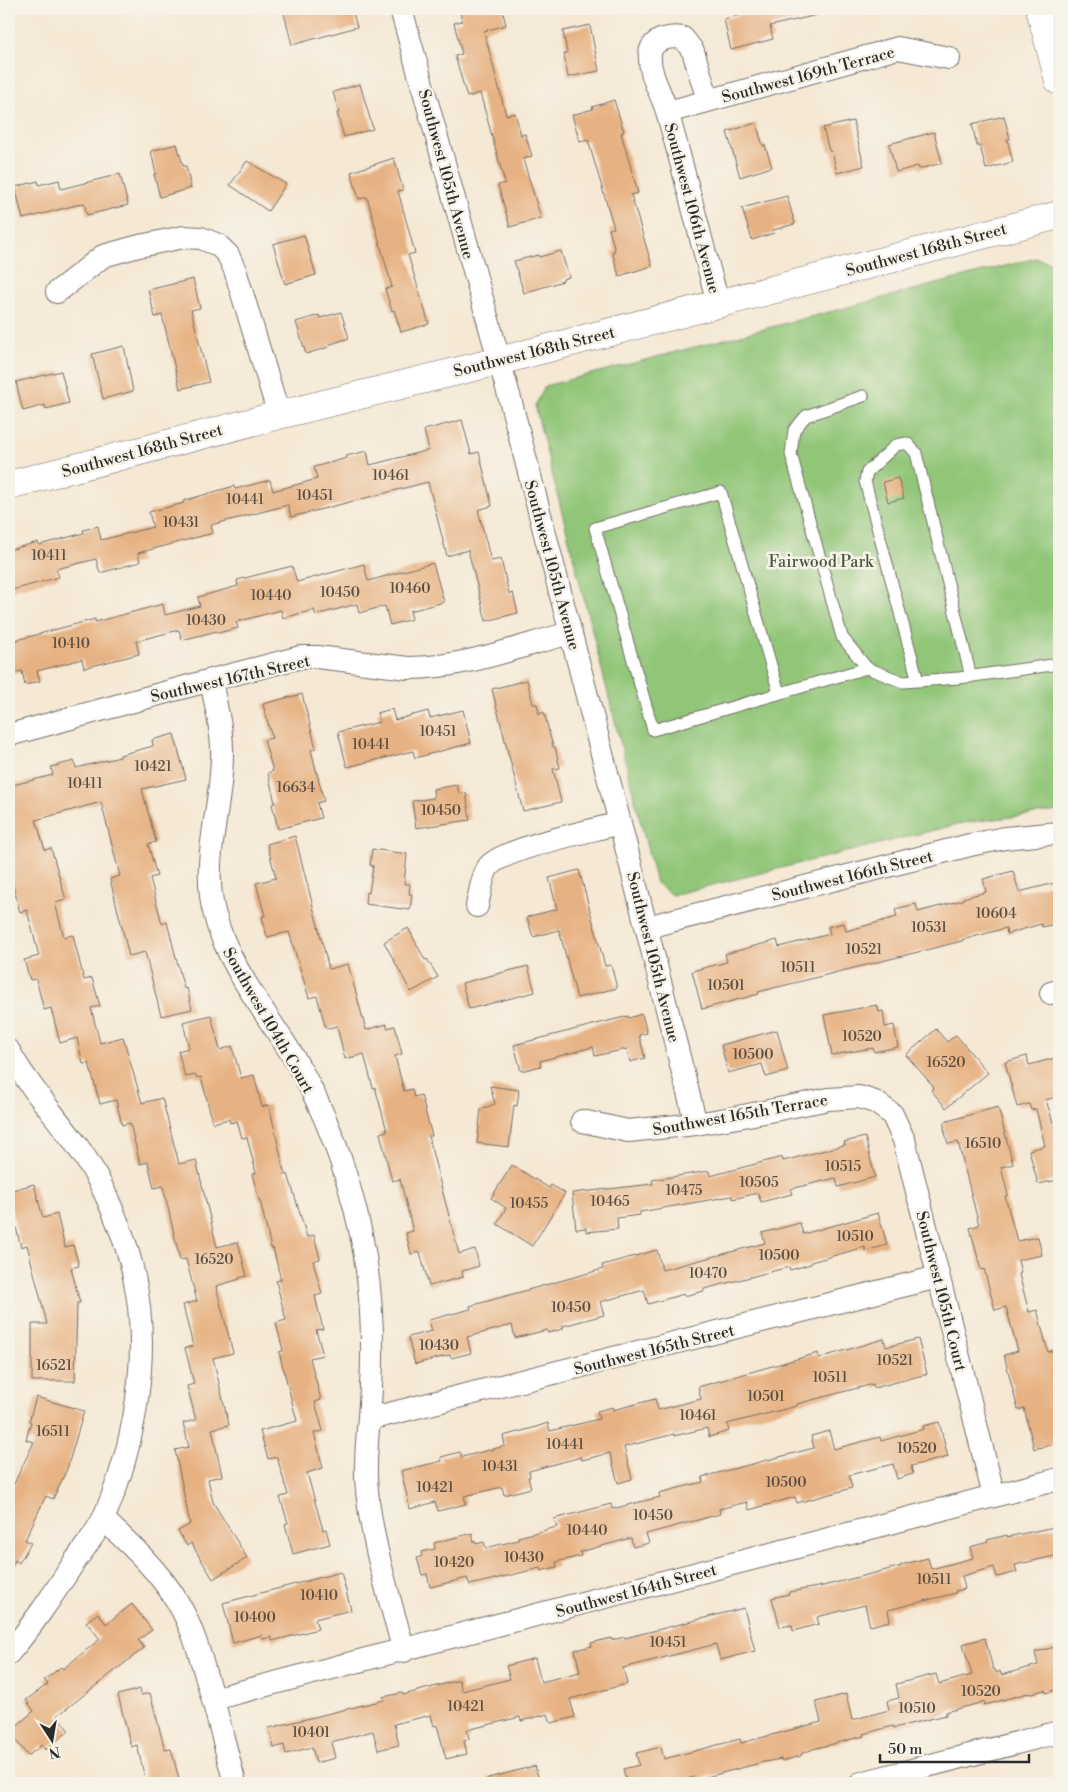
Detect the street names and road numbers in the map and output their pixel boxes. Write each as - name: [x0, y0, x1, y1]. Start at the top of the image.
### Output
- street label: Southwest 169th Terrace: [720, 42, 897, 108]
- street label: Southwest 105th Avenue: [414, 87, 478, 261]
- street label: Southwest 106th Avenue: [660, 121, 724, 296]
- street label: Southwest 168th Street: [844, 219, 1009, 281]
- street label: Southwest 168th Street: [451, 322, 617, 382]
- street label: Southwest 168th Street: [60, 420, 225, 482]
- street label: Southwest 105th Avenue: [520, 478, 584, 652]
- street label: Southwest 167th Street: [149, 651, 312, 707]
- street label: Southwest 166th Street: [769, 846, 935, 906]
- street label: Southwest 105th Avenue: [622, 870, 684, 1045]
- street label: Southwest 104th Court: [218, 944, 318, 1097]
- street label: Southwest 165th Terrace: [651, 1090, 829, 1140]
- street label: Southwest 105th Court: [911, 1209, 971, 1374]
- street label: Southwest 165th Street: [572, 1320, 737, 1380]
- street label: Southwest 164th Street: [554, 1560, 719, 1622]

